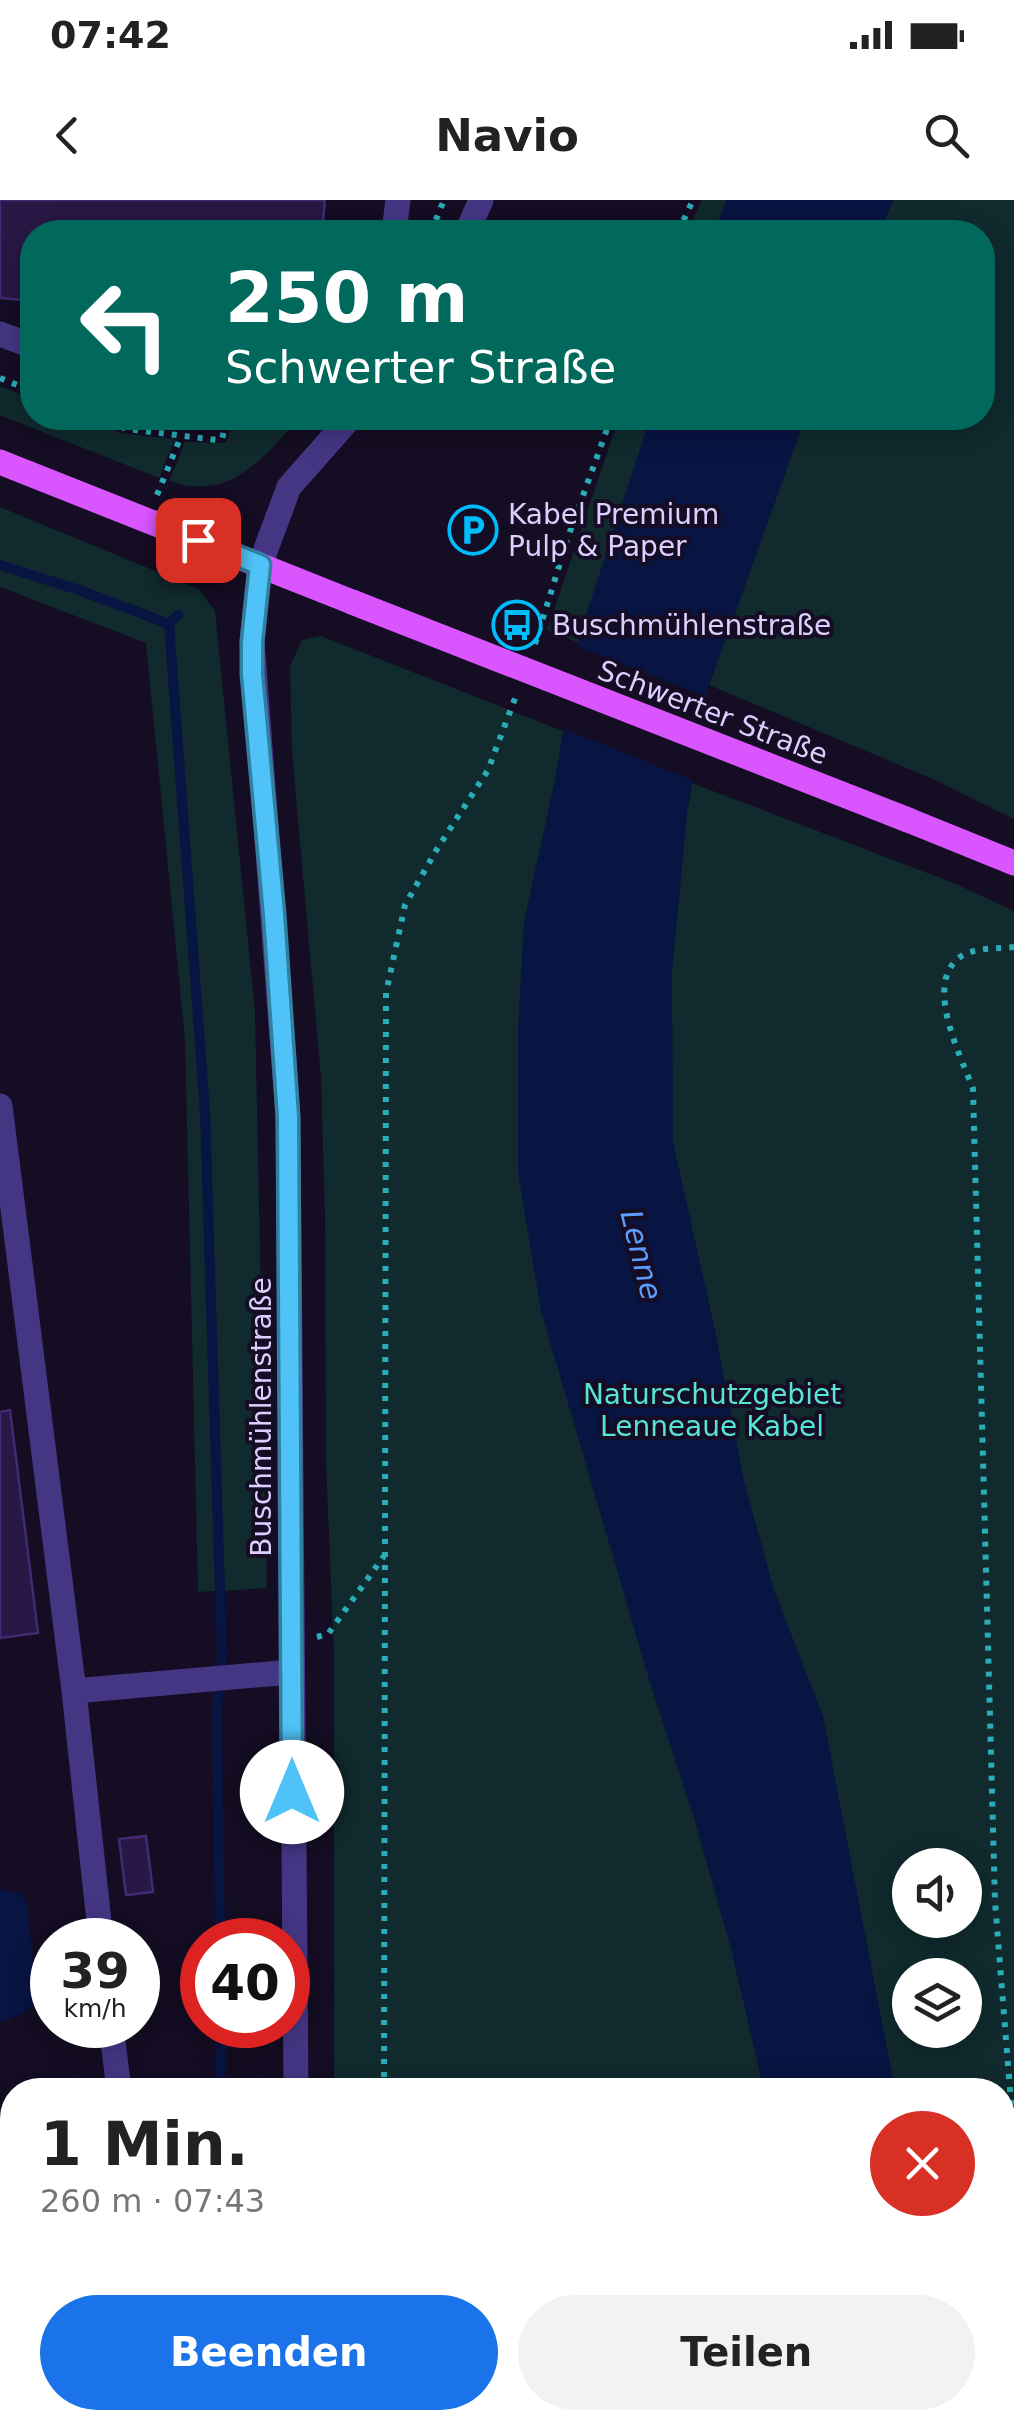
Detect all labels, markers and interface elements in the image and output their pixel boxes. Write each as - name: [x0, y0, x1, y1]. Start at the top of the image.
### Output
- text: 07:42: [50, 13, 171, 57]
- icon: back: [40, 108, 95, 163]
- icon: search: [919, 108, 974, 163]
- text: Navio: [435, 109, 579, 162]
- text: 250 m: [225, 257, 468, 339]
- icon: left: [60, 260, 190, 390]
- text: Schwerter Straße: [225, 341, 616, 394]
- pin: [156, 498, 241, 583]
- place label: Kabel Premium Pulp & Paper: [508, 498, 719, 563]
- parking icon: Kabel Premium Pulp & Paper: [447, 504, 499, 556]
- icon: arrive: [171, 513, 226, 568]
- bus stop icon: Buschmühlenstraße: [491, 599, 543, 651]
- place label: Buschmühlenstraße: [552, 609, 831, 642]
- street label: Schwerter Straße: [593, 653, 832, 771]
- water label: Lenne: [613, 1206, 670, 1304]
- street label: Buschmühlenstraße: [245, 1277, 278, 1557]
- park label: Naturschutzgebiet Lenneaue Kabel: [583, 1378, 841, 1443]
- position arrow: [240, 1740, 344, 1844]
- map controls: [892, 1848, 982, 2048]
- button: sound: [892, 1848, 982, 1938]
- speed limit sign: 40: [180, 1918, 310, 2048]
- text: 39: [60, 1942, 130, 2000]
- button: layers: [892, 1958, 982, 2048]
- text: km/h: [63, 1994, 127, 2023]
- text: 1 Min.: [40, 2109, 248, 2179]
- button: close: [870, 2111, 975, 2216]
- text: 260 m · 07:43: [40, 2182, 265, 2220]
- button: Beenden: [40, 2295, 498, 2410]
- button: Teilen: [518, 2295, 975, 2410]

